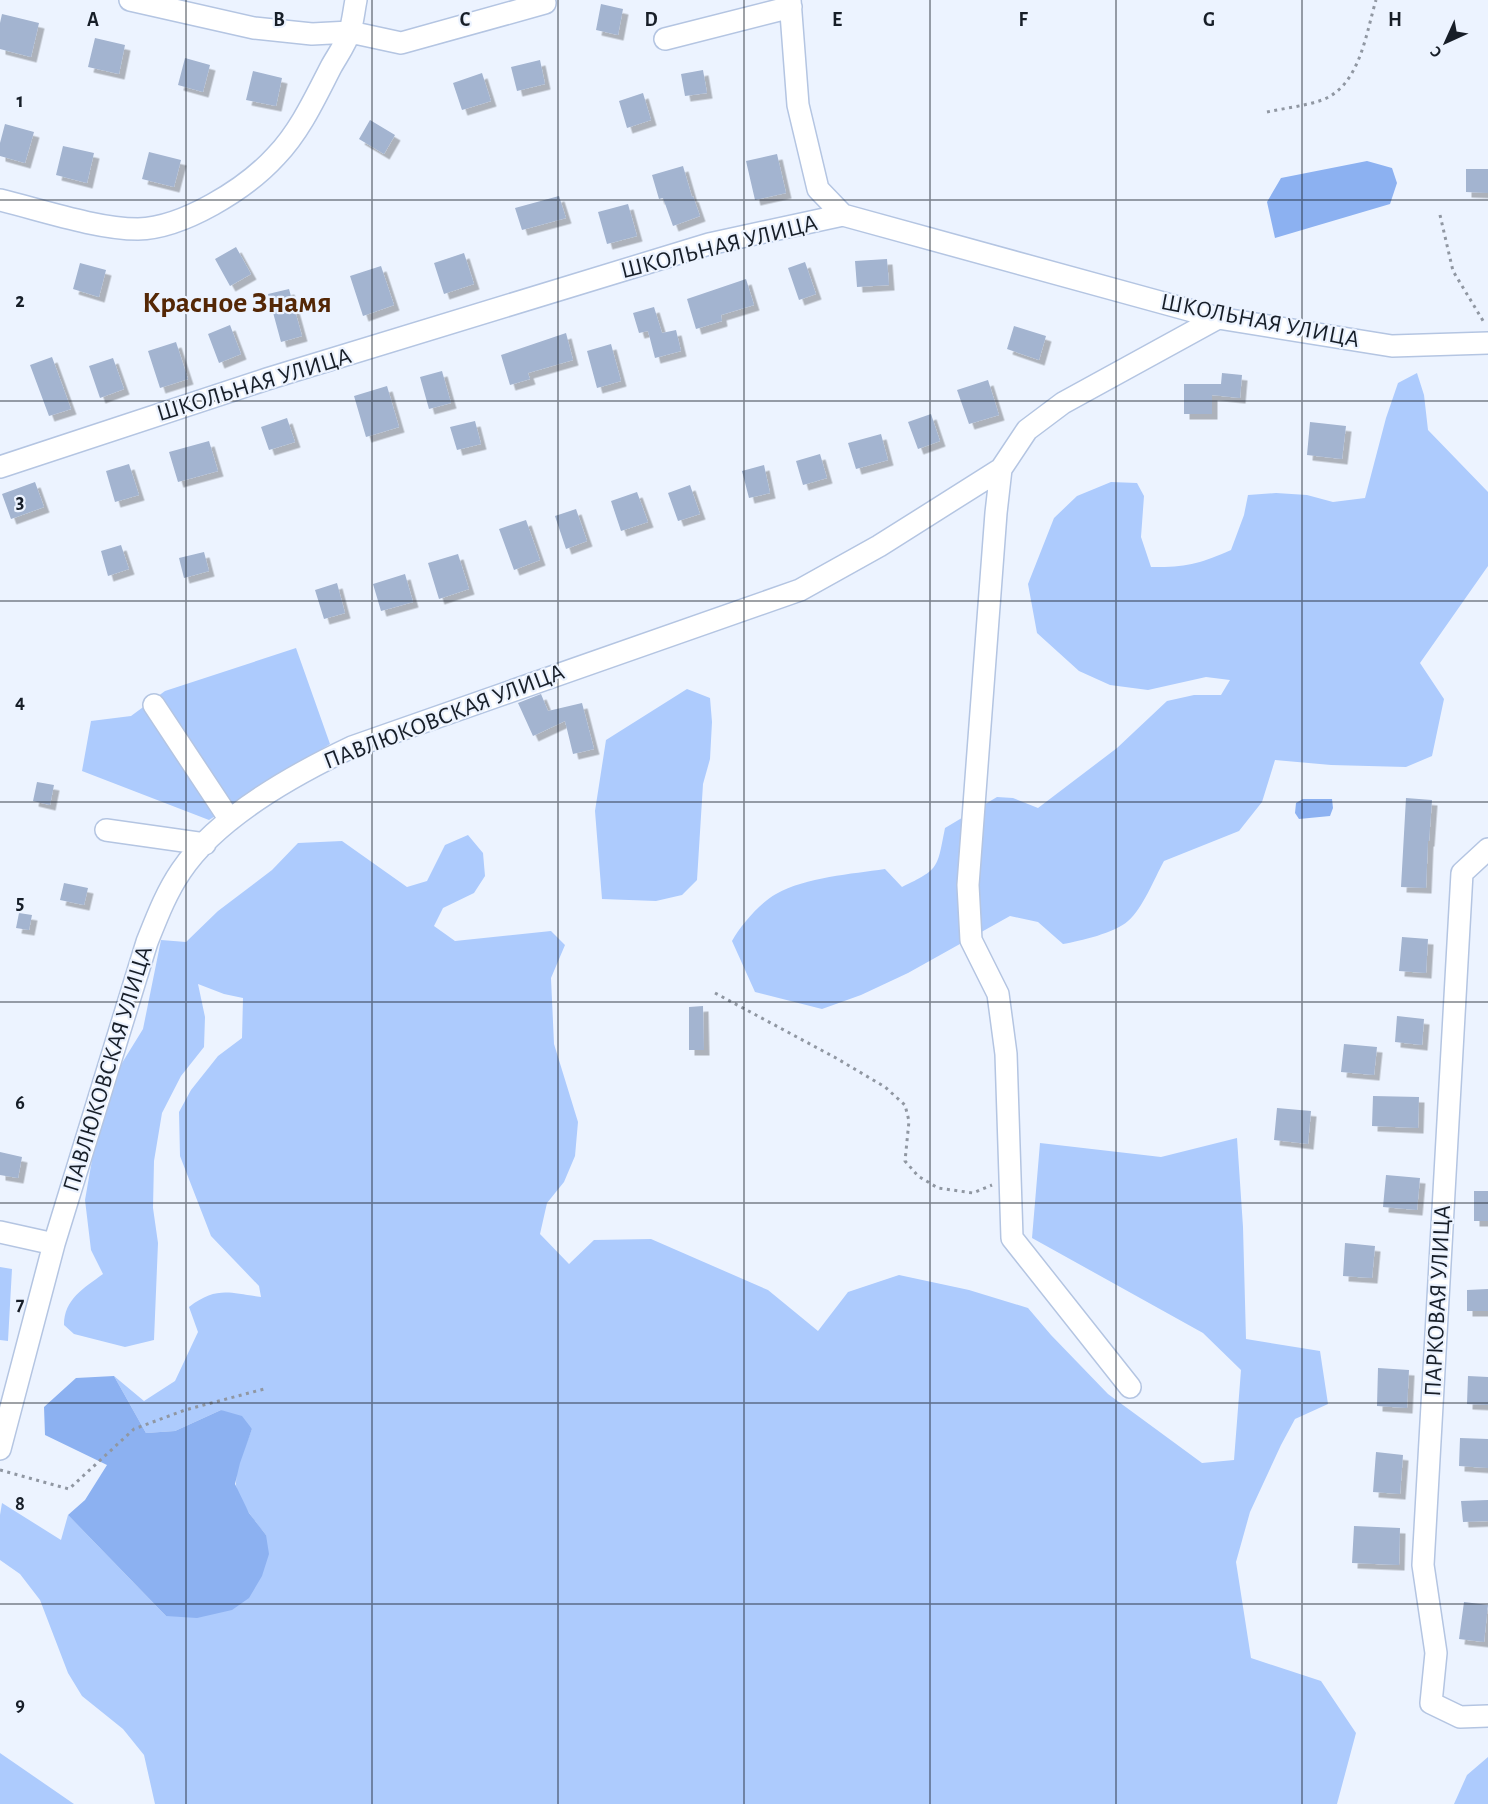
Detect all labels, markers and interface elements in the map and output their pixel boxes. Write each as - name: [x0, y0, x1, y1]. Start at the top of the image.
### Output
- text: A: [87, 10, 99, 30]
- text: B: [273, 10, 285, 30]
- text: C: [460, 10, 471, 30]
- text: D: [644, 10, 658, 30]
- text: E: [832, 10, 842, 30]
- text: F: [1018, 10, 1028, 30]
- text: G: [1203, 10, 1215, 30]
- text: H: [1388, 10, 1402, 30]
- north arrow: [1416, 12, 1476, 72]
- text: С: [1427, 43, 1445, 61]
- text: 1: [16, 91, 24, 111]
- street label: ШКОЛЬНАЯ УЛИЦА: [618, 211, 820, 283]
- district label: Красное Знамя: [142, 288, 332, 318]
- street label: ШКОЛЬНАЯ УЛИЦА: [1159, 290, 1361, 352]
- text: 2: [15, 291, 25, 311]
- street label: ШКОЛЬНАЯ УЛИЦА: [154, 344, 354, 426]
- text: 3: [16, 492, 24, 512]
- street label: ПАВЛЮКОВСКАЯ УЛИЦА: [320, 660, 568, 774]
- text: 4: [15, 692, 25, 712]
- text: 5: [16, 893, 24, 913]
- street label: ПАВЛЮКОВСКАЯ УЛИЦА: [59, 943, 157, 1195]
- text: 6: [15, 1093, 25, 1113]
- street label: ПАРКОВАЯ УЛИЦА: [1421, 1204, 1455, 1398]
- text: 7: [16, 1294, 25, 1314]
- text: 8: [15, 1494, 25, 1514]
- text: 9: [15, 1695, 25, 1715]

